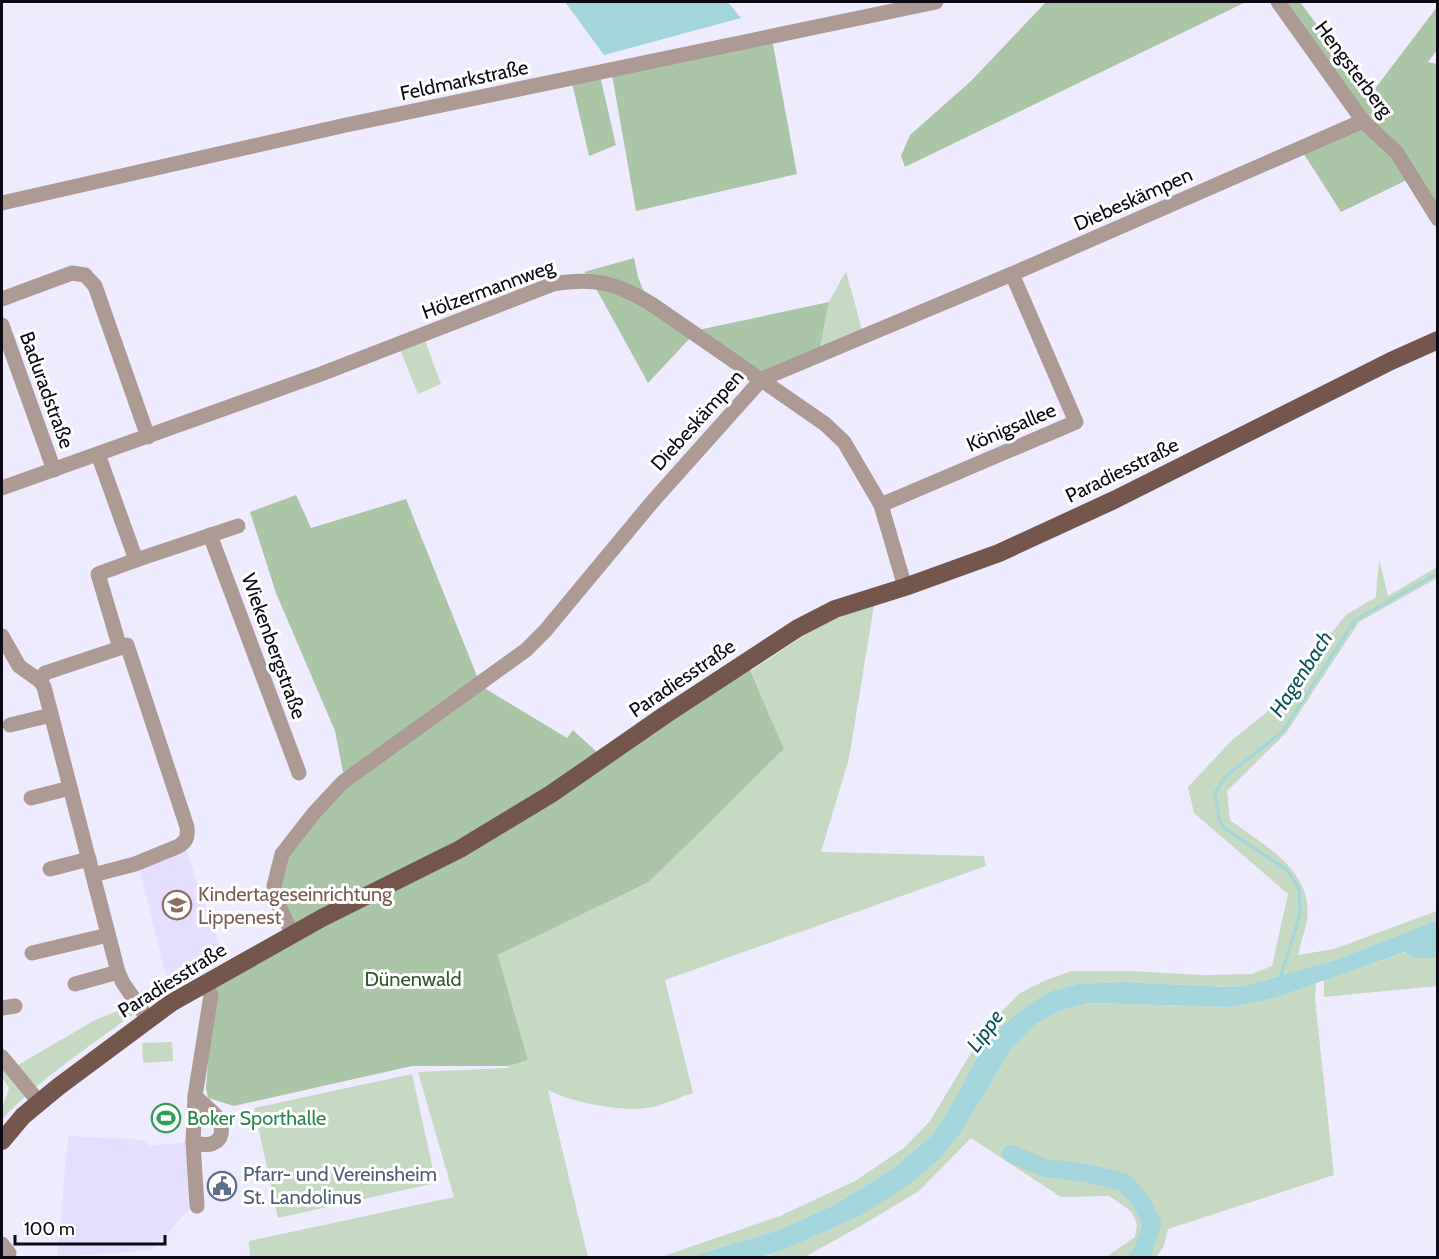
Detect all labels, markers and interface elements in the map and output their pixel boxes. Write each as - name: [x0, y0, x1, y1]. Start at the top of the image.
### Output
- street label: Hengsterberg: [1310, 16, 1399, 123]
- street label: Feldmarkstraße: [398, 55, 530, 105]
- street label: Diebeskämpen: [1070, 162, 1196, 236]
- street label: Hölzermannweg: [418, 254, 559, 324]
- street label: Baduradstraße: [15, 328, 79, 452]
- street label: Diebeskämpen: [646, 365, 748, 475]
- street label: Königsallee: [963, 397, 1059, 457]
- street label: Paradiesstraße: [1062, 432, 1182, 508]
- street label: Wiekenbergstraße: [237, 570, 311, 722]
- water label: Hagenbach: [1264, 626, 1338, 721]
- street label: Paradiesstraße: [624, 634, 740, 722]
- place label: Kindertageseinrichtung Lippenest: [198, 882, 393, 929]
- school or university icon: Kindertageseinrichtung Lippenest: [161, 889, 193, 921]
- street label: Paradiesstraße: [114, 937, 230, 1023]
- park label: Dünenwald: [364, 967, 462, 991]
- water label: Lippe: [961, 1005, 1008, 1057]
- sports icon: Boker Sporthalle: [150, 1102, 182, 1134]
- place label: Boker Sporthalle: [187, 1106, 326, 1130]
- place label: Pfarr- und Vereinsheim St. Landolinus: [243, 1162, 437, 1209]
- public building icon: Pfarr- und Vereinsheim St. Landolinus: [206, 1170, 238, 1202]
- scale bar: [15, 1208, 165, 1246]
- text: 100 m: [24, 1218, 75, 1240]

